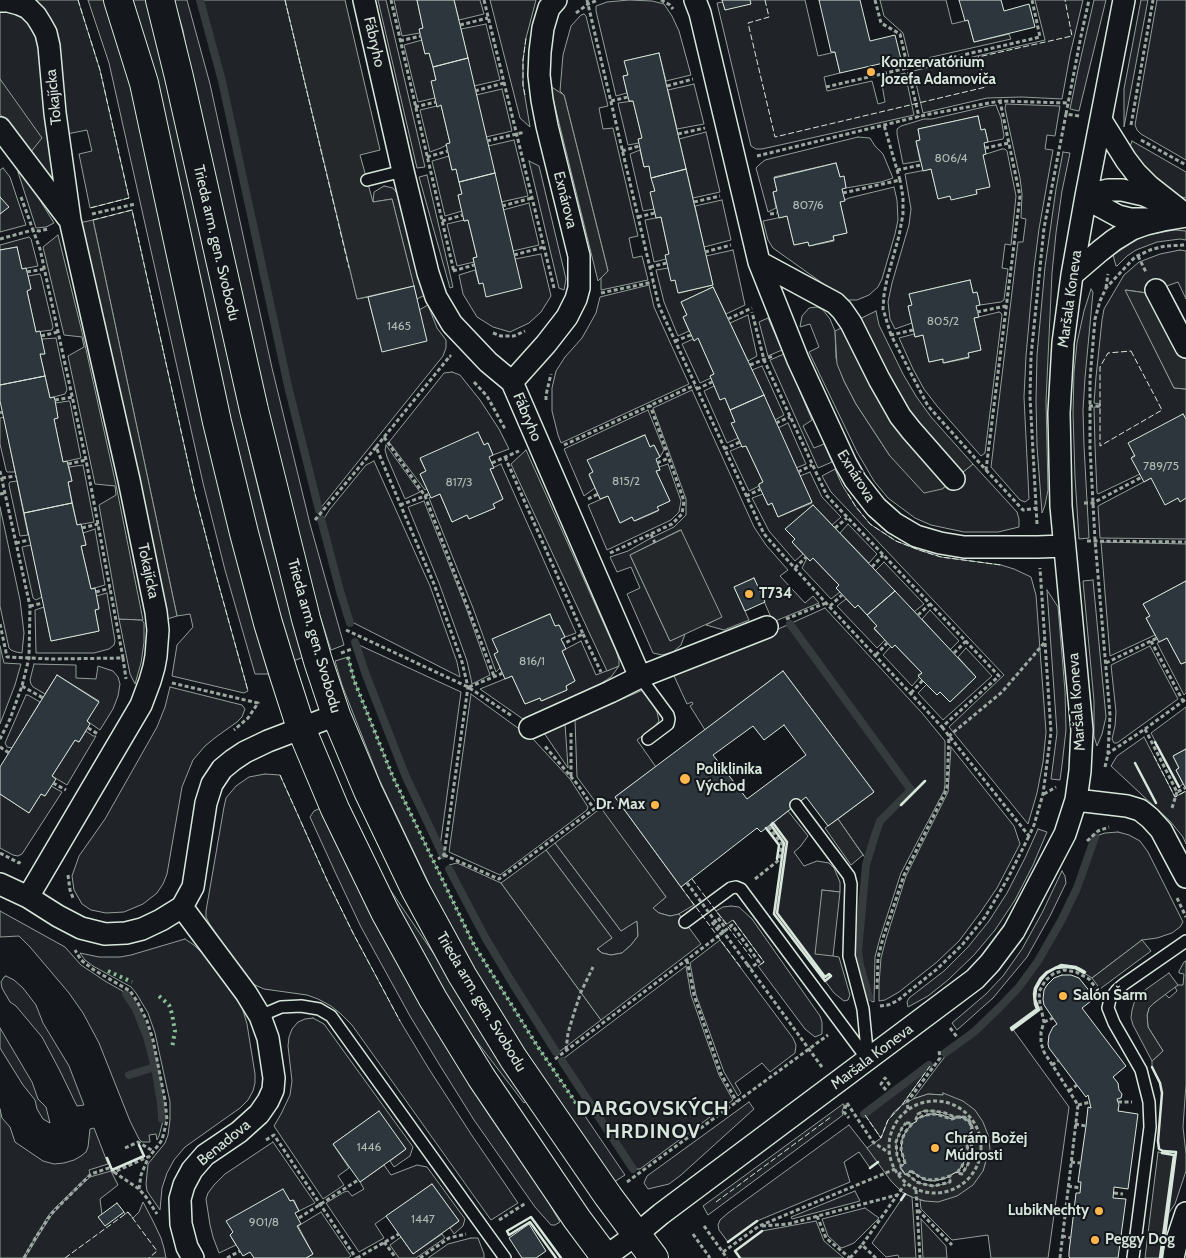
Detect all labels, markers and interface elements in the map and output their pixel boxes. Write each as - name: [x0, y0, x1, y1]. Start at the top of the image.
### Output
- street label: Fábryho: [359, 15, 389, 69]
- place label: Konzervatórium Jozefa Adamoviča: [881, 54, 996, 89]
- marker: Konzervatórium Jozefa Adamoviča: [865, 66, 877, 78]
- street label: Tokajícka: [42, 68, 66, 126]
- house number: 806/4: [935, 151, 967, 165]
- street label: Trieda arm. gen. Svobodu: [189, 163, 243, 323]
- street label: Exnárova: [549, 170, 581, 230]
- house number: 807/6: [792, 198, 824, 212]
- street label: Maršala Koneva: [1054, 249, 1086, 349]
- house number: 805/2: [927, 314, 959, 328]
- house number: 1465: [387, 319, 411, 333]
- street label: Fábryho: [509, 390, 545, 444]
- street label: Exnárova: [833, 447, 879, 505]
- house number: 789/75: [1143, 459, 1179, 473]
- house number: 815/2: [612, 474, 640, 488]
- house number: 817/3: [446, 475, 472, 489]
- street label: Tokajícka: [133, 542, 163, 600]
- street label: Trieda arm. gen. Svobodu: [283, 557, 345, 715]
- place label: T734: [759, 585, 792, 603]
- marker: T734: [743, 588, 755, 600]
- street label: Maršala Koneva: [1065, 652, 1089, 752]
- house number: 816/1: [519, 654, 545, 668]
- place label: Poliklinika Východ: [696, 761, 762, 796]
- marker: Poliklinika Východ: [678, 772, 692, 786]
- place label: Dr. Max: [596, 796, 645, 814]
- marker: Dr. Max: [649, 799, 661, 811]
- street label: Trieda arm. gen. Svobodu: [432, 929, 530, 1075]
- place label: Salón Šarm: [1073, 987, 1147, 1005]
- marker: Salón Šarm: [1057, 990, 1069, 1002]
- street label: Maršala Koneva: [827, 1020, 917, 1094]
- district label: DARGOVSKÝCH HRDINOV: [575, 1097, 731, 1144]
- street label: Benadova: [194, 1116, 254, 1170]
- place label: Chrám Božej Múdrosti: [945, 1130, 1027, 1165]
- house number: 1446: [357, 1140, 381, 1154]
- marker: Chrám Božej Múdrosti: [929, 1142, 941, 1154]
- place label: LubikNechty: [1008, 1202, 1089, 1220]
- marker: LubikNechty: [1093, 1205, 1105, 1217]
- house number: 1447: [411, 1212, 435, 1226]
- house number: 901/8: [249, 1215, 279, 1229]
- place label: Peggy Dog: [1105, 1231, 1175, 1249]
- marker: Peggy Dog: [1089, 1234, 1101, 1246]

